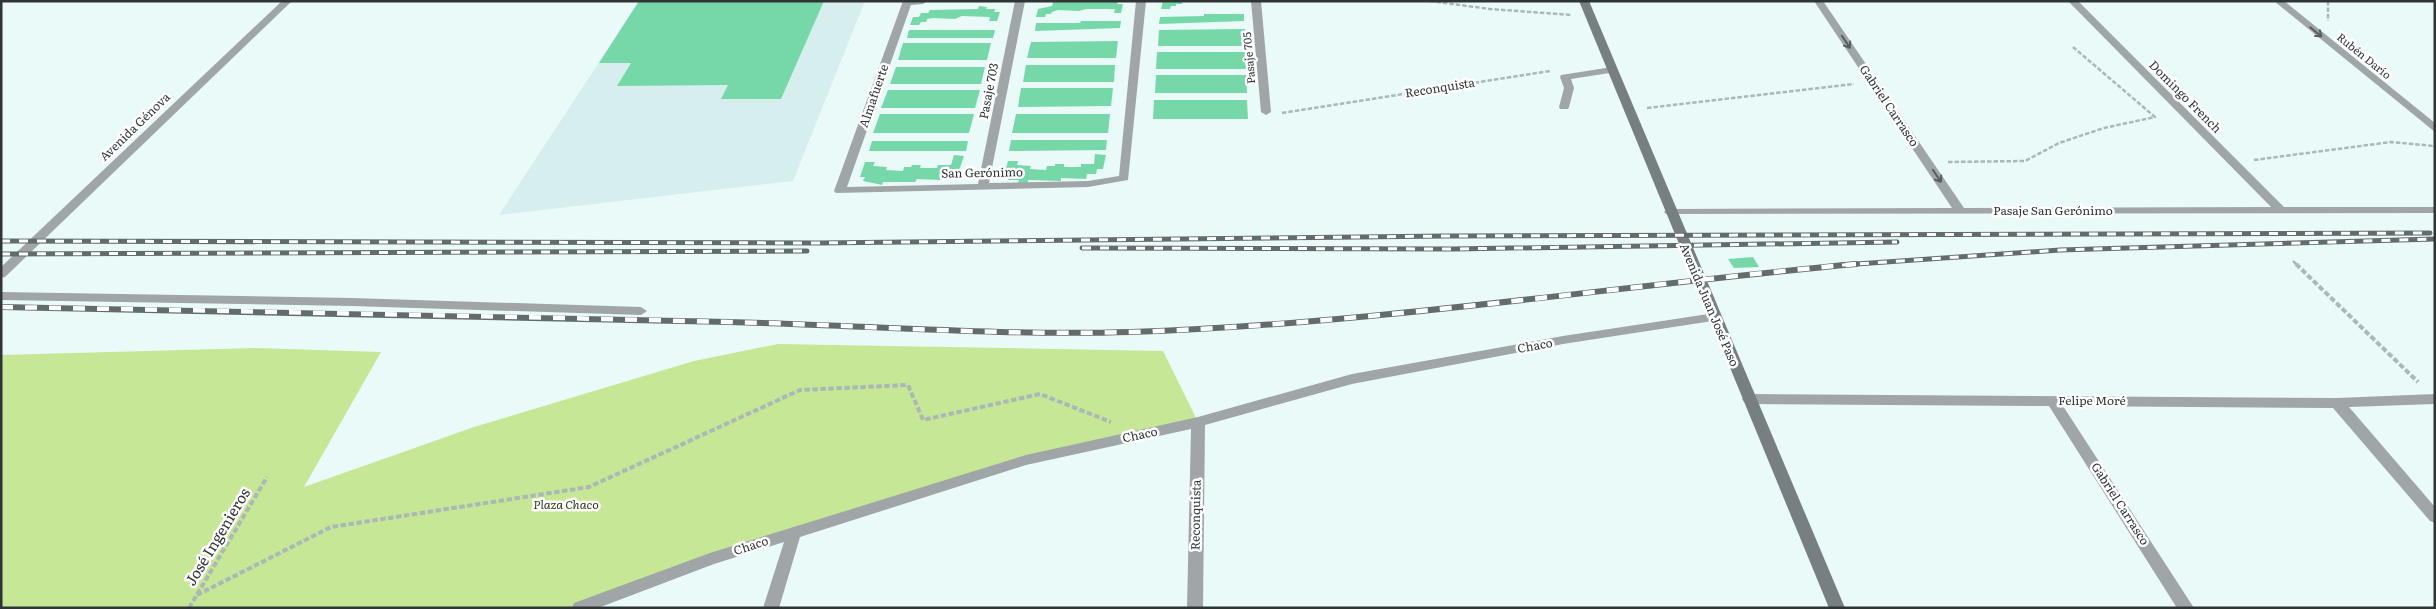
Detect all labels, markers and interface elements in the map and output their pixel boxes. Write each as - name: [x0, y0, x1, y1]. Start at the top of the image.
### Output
- one-way arrow: [2309, 27, 2322, 38]
- street label: Rubén Darío: [2334, 28, 2395, 82]
- street label: Pasaje 705: [1238, 31, 1258, 85]
- one-way arrow: [1841, 34, 1851, 48]
- street label: Domingo French: [2145, 56, 2226, 137]
- street label: Pasaje 703: [974, 61, 1002, 120]
- street label: Gabriel Carrasco: [1856, 61, 1924, 150]
- street label: Almafuerte: [854, 62, 892, 130]
- street label: Reconquista: [1404, 73, 1477, 101]
- street label: Avenida Génova: [95, 87, 174, 165]
- street label: San Gerónimo: [941, 162, 1023, 182]
- one-way arrow: [1932, 169, 1942, 183]
- street label: Pasaje San Gerónimo: [1993, 201, 2113, 219]
- street label: Avenida Juan José Paso: [1676, 240, 1744, 369]
- street label: Chaco: [1516, 333, 1554, 357]
- street label: Felipe Moré: [2058, 391, 2126, 409]
- street label: Chaco: [1121, 422, 1159, 447]
- street label: Gabriel Carrasco: [2087, 459, 2154, 548]
- street label: Reconquista: [1185, 479, 1205, 550]
- street label: José Ingenieros: [178, 483, 255, 590]
- park label: Plaza Chaco: [533, 495, 599, 513]
- street label: Chaco: [731, 531, 770, 559]

